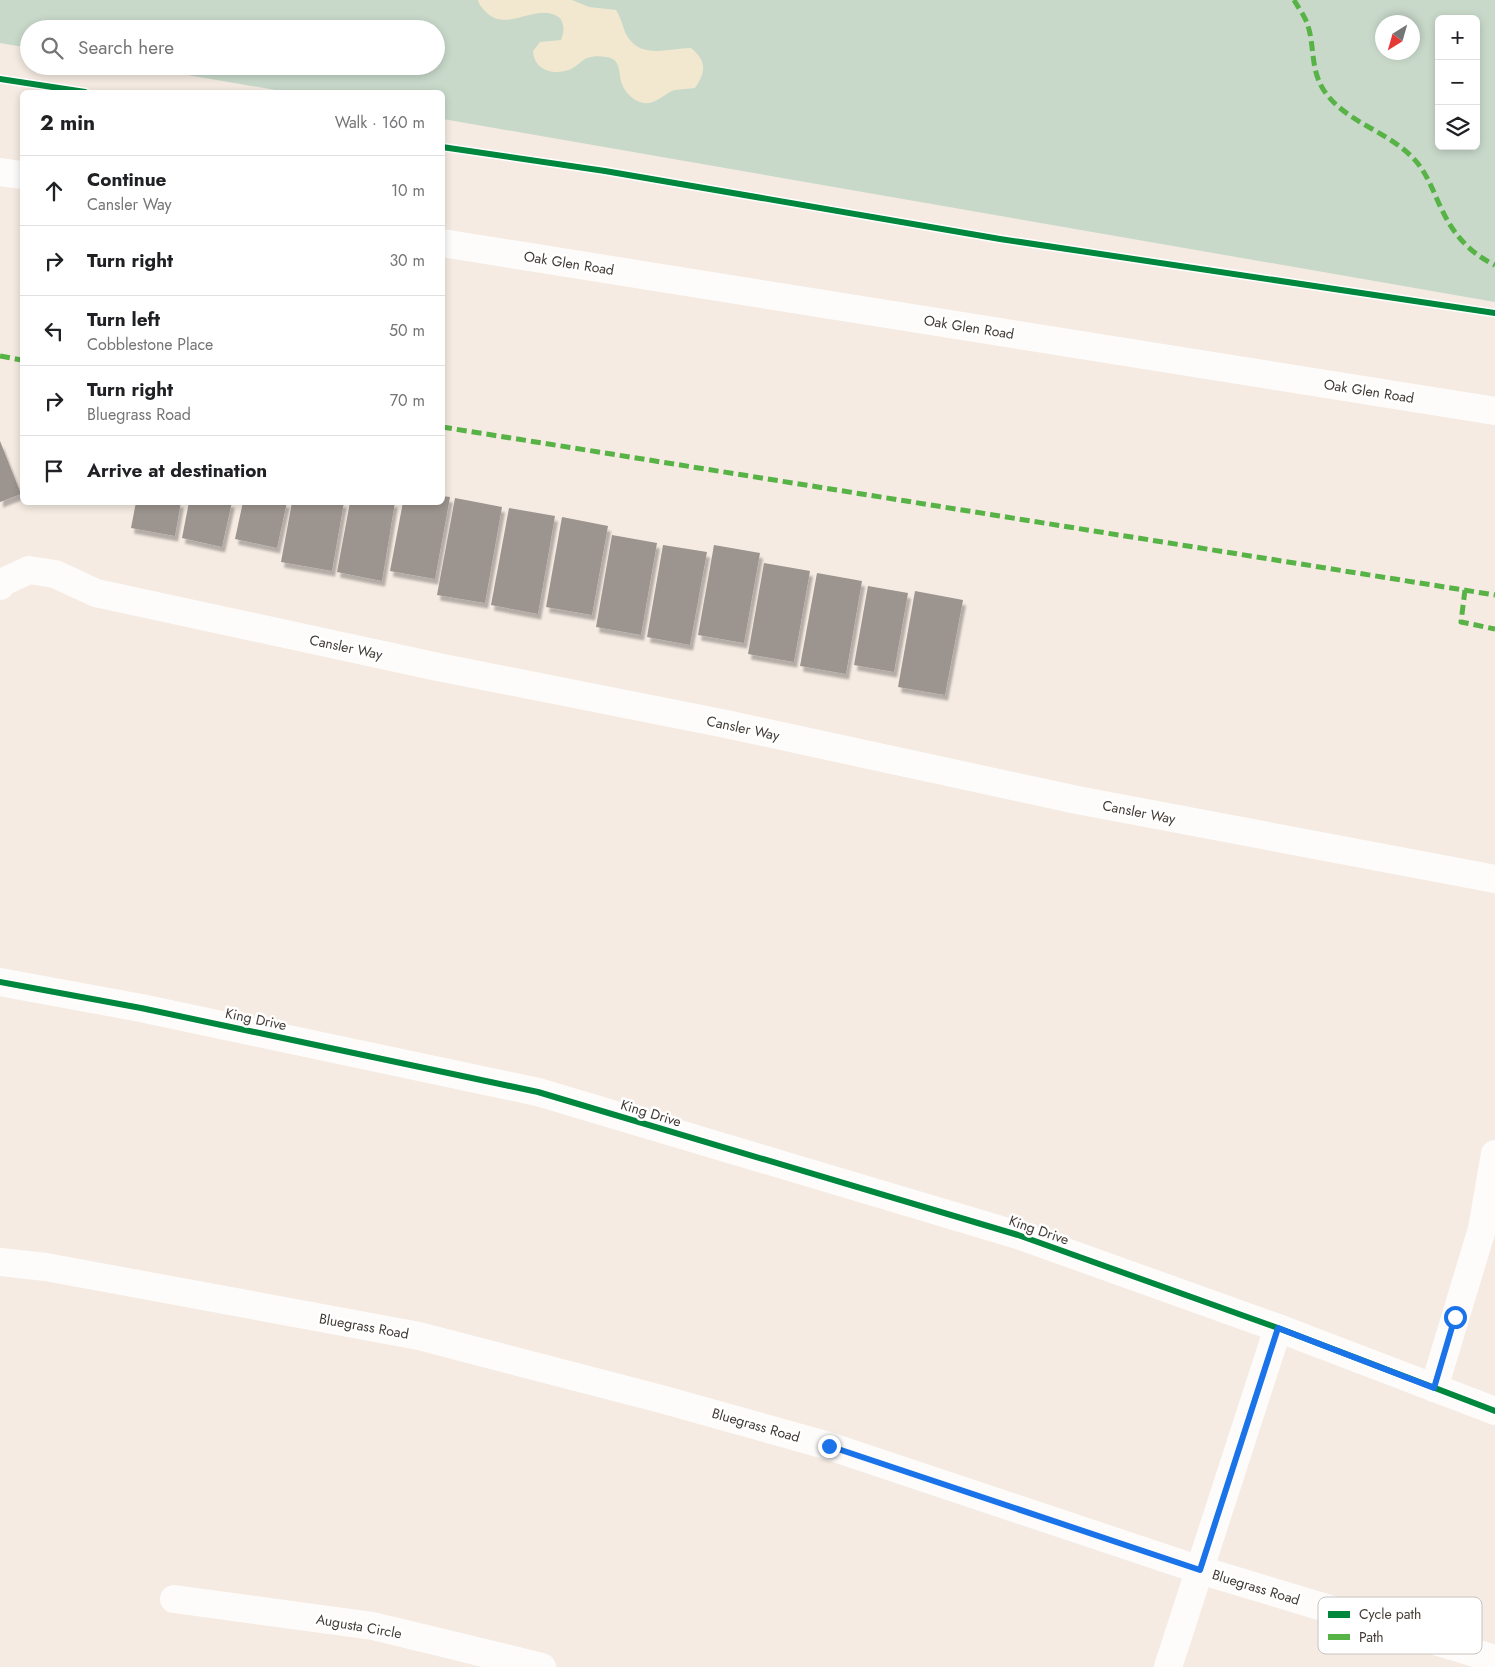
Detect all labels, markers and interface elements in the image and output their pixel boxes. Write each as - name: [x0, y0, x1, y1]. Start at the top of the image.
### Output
- north arrow: [1375, 15, 1420, 60]
- map controls: [1435, 15, 1480, 150]
- button: +: [1435, 15, 1480, 60]
- search box: [20, 20, 445, 75]
- icon: search: [38, 34, 66, 62]
- text: Search here: [78, 34, 174, 61]
- button: −: [1435, 60, 1480, 105]
- button: layers: [1435, 105, 1480, 150]
- text: 2 min: [40, 108, 95, 138]
- text: Walk · 160 m: [335, 111, 425, 134]
- text: Continue: [87, 166, 166, 193]
- icon: ahead: [40, 177, 68, 205]
- text: 10 m: [391, 179, 425, 202]
- text: Cansler Way: [87, 193, 172, 216]
- street label: Oak Glen Road: [522, 246, 616, 280]
- icon: right: [40, 247, 68, 275]
- text: Turn right: [87, 247, 173, 274]
- text: 30 m: [389, 249, 425, 272]
- text: Turn left: [87, 306, 160, 333]
- street label: Oak Glen Road: [922, 310, 1016, 344]
- icon: left: [40, 317, 68, 345]
- text: 50 m: [389, 319, 425, 342]
- text: Cobblestone Place: [87, 333, 213, 356]
- street label: Oak Glen Road: [1322, 374, 1416, 408]
- text: Turn right: [87, 376, 173, 403]
- icon: right: [40, 387, 68, 415]
- text: 70 m: [390, 389, 425, 412]
- text: Bluegrass Road: [87, 403, 191, 426]
- icon: arrive: [40, 457, 68, 485]
- text: Arrive at destination: [87, 457, 267, 484]
- street label: Cansler Way: [308, 630, 385, 665]
- street label: Cansler Way: [705, 711, 782, 746]
- street label: Cansler Way: [1101, 795, 1178, 829]
- street label: King Drive: [223, 1003, 289, 1035]
- street label: King Drive: [618, 1094, 684, 1132]
- street label: King Drive: [1006, 1210, 1072, 1250]
- route start: [1444, 1306, 1467, 1329]
- street label: Bluegrass Road: [318, 1308, 410, 1344]
- street label: Bluegrass Road: [710, 1403, 802, 1447]
- route end: [818, 1435, 841, 1458]
- street label: Bluegrass Road: [1210, 1564, 1302, 1610]
- legend: [1318, 1597, 1482, 1654]
- text: Cycle path: [1359, 1604, 1421, 1624]
- street label: Augusta Circle: [315, 1609, 403, 1643]
- text: Path: [1359, 1627, 1384, 1647]

